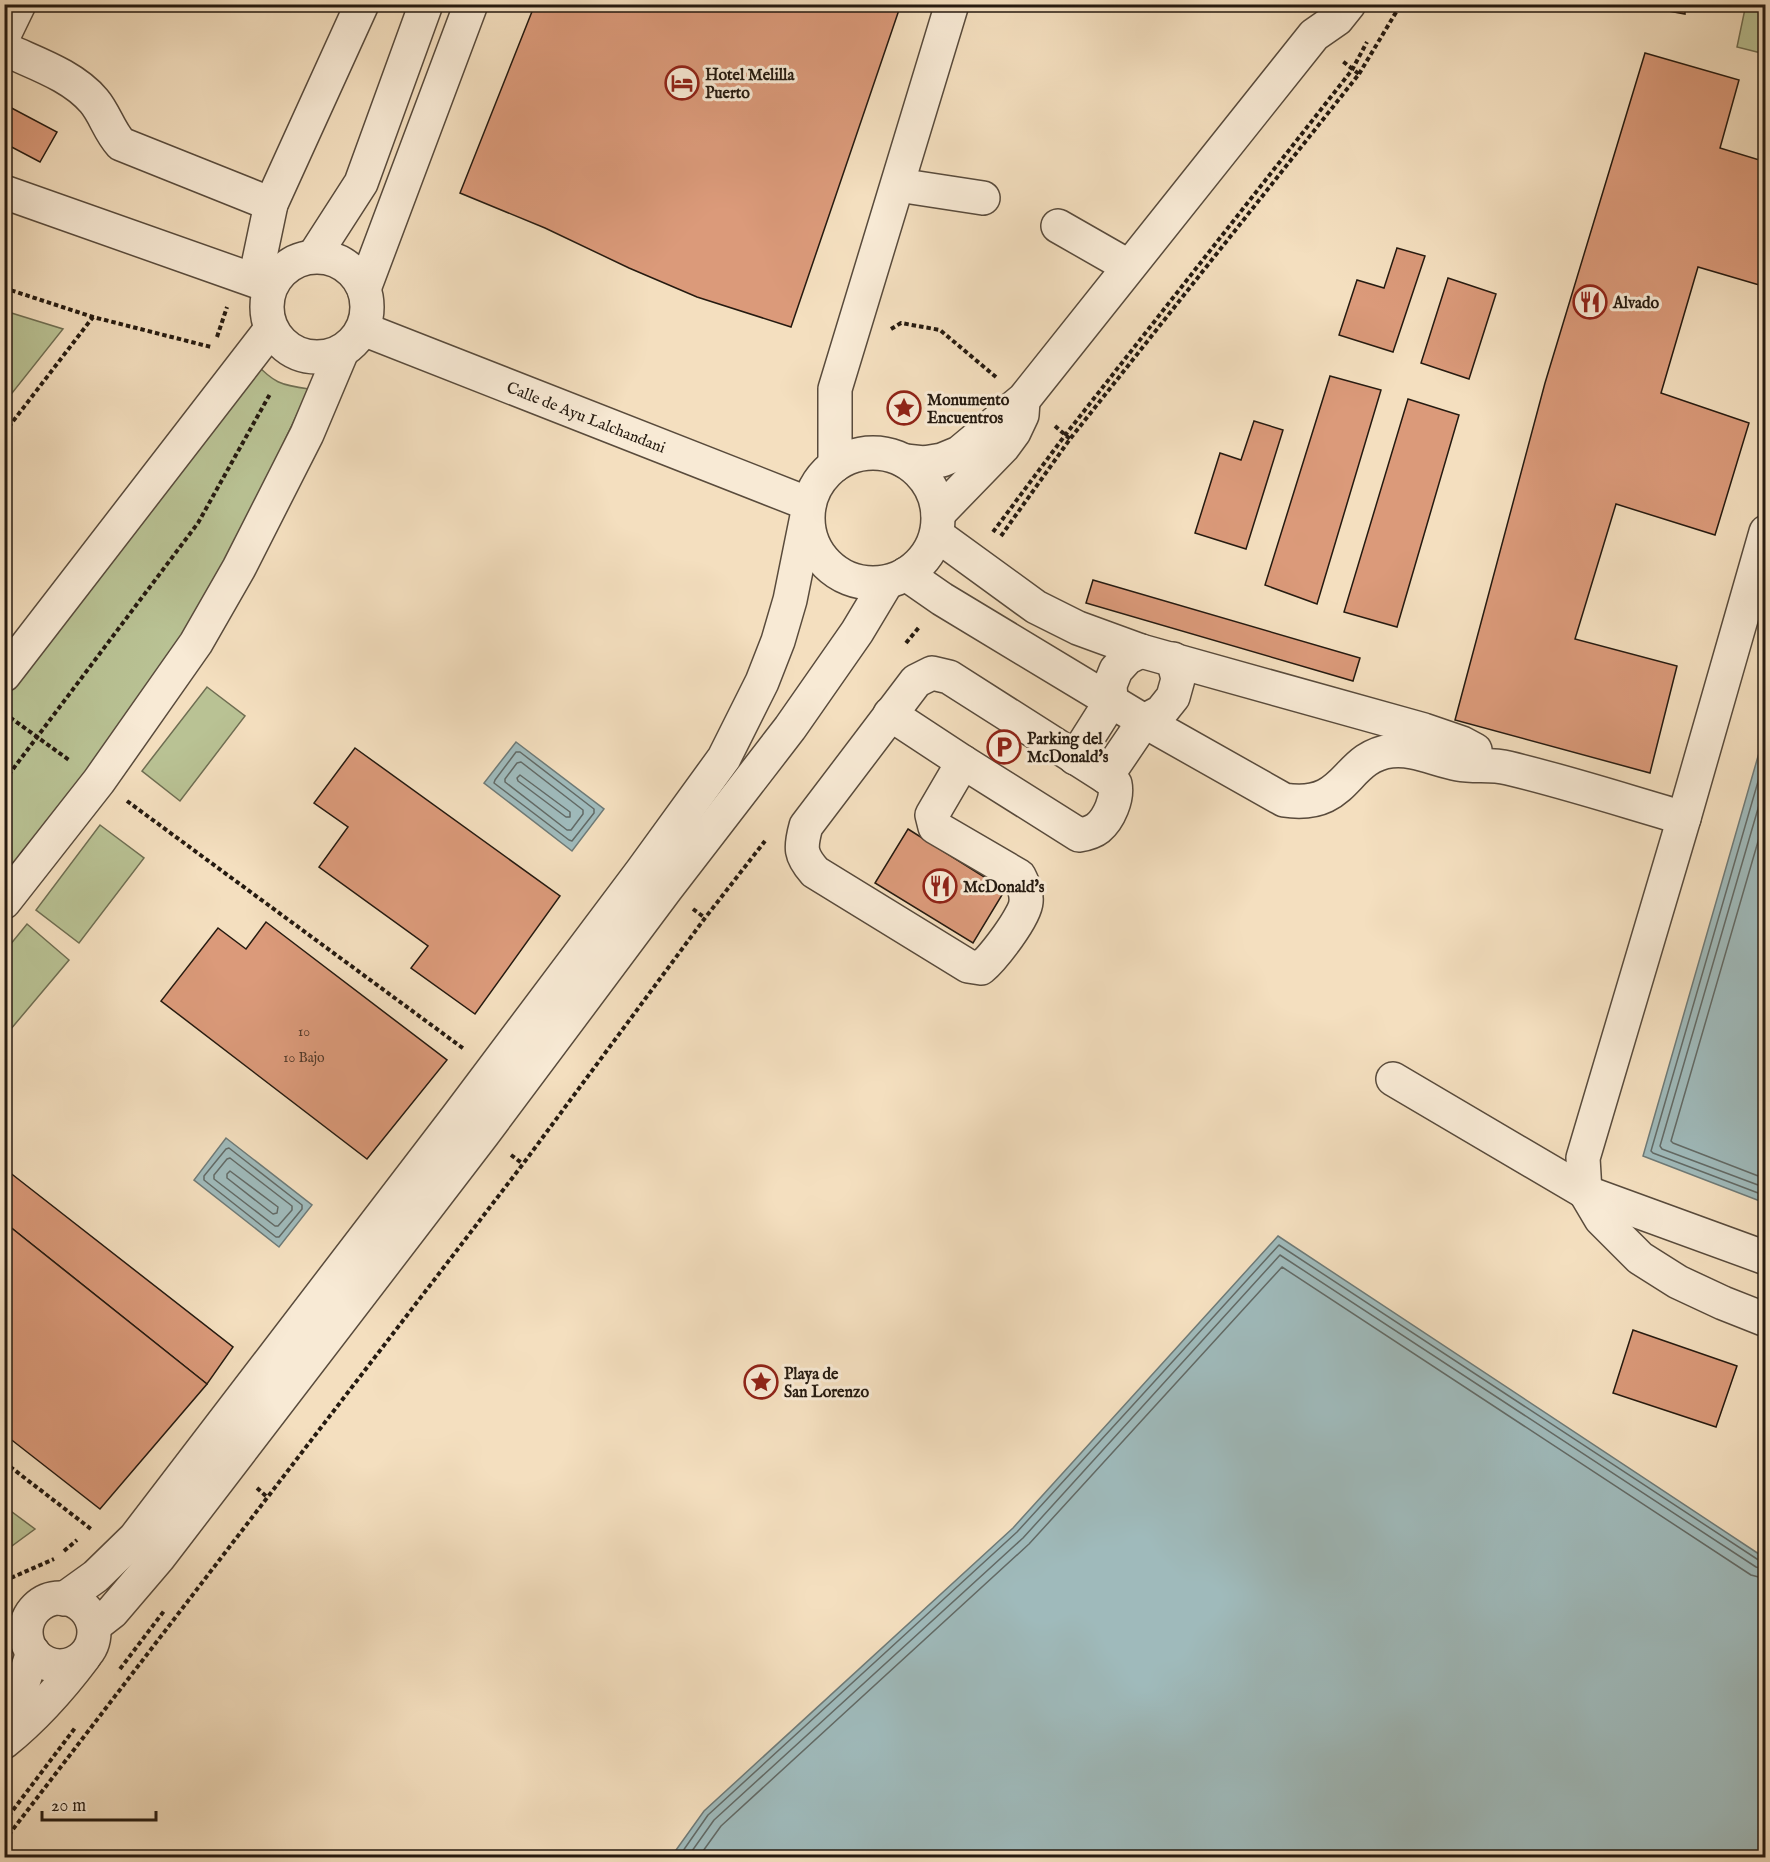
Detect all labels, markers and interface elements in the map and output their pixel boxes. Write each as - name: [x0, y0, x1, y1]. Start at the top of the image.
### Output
- hotel icon: Hotel Melilla Puerto: [664, 65, 700, 101]
- place label: Hotel Melilla Puerto: [705, 66, 796, 104]
- restaurant icon: Alvado: [1572, 284, 1608, 320]
- place label: Alvado: [1612, 294, 1659, 314]
- street label: Calle de Ayu Lalchandani: [503, 378, 668, 459]
- place icon: Monumento Encuentros: [886, 390, 922, 426]
- place label: Monumento Encuentros: [927, 391, 1010, 429]
- parking icon: Parking del McDonald's: [986, 729, 1022, 765]
- place label: Parking del McDonald's: [1027, 730, 1109, 768]
- restaurant icon: McDonald's: [922, 868, 958, 904]
- place label: McDonald's: [963, 878, 1045, 898]
- house number: 10: [298, 1023, 310, 1041]
- house number: 10 Bajo: [283, 1049, 325, 1067]
- place icon: Playa de San Lorenzo: [743, 1364, 779, 1400]
- place label: Playa de San Lorenzo: [784, 1365, 869, 1403]
- scale bar: [42, 1784, 156, 1822]
- text: 20 m: [51, 1795, 86, 1818]

